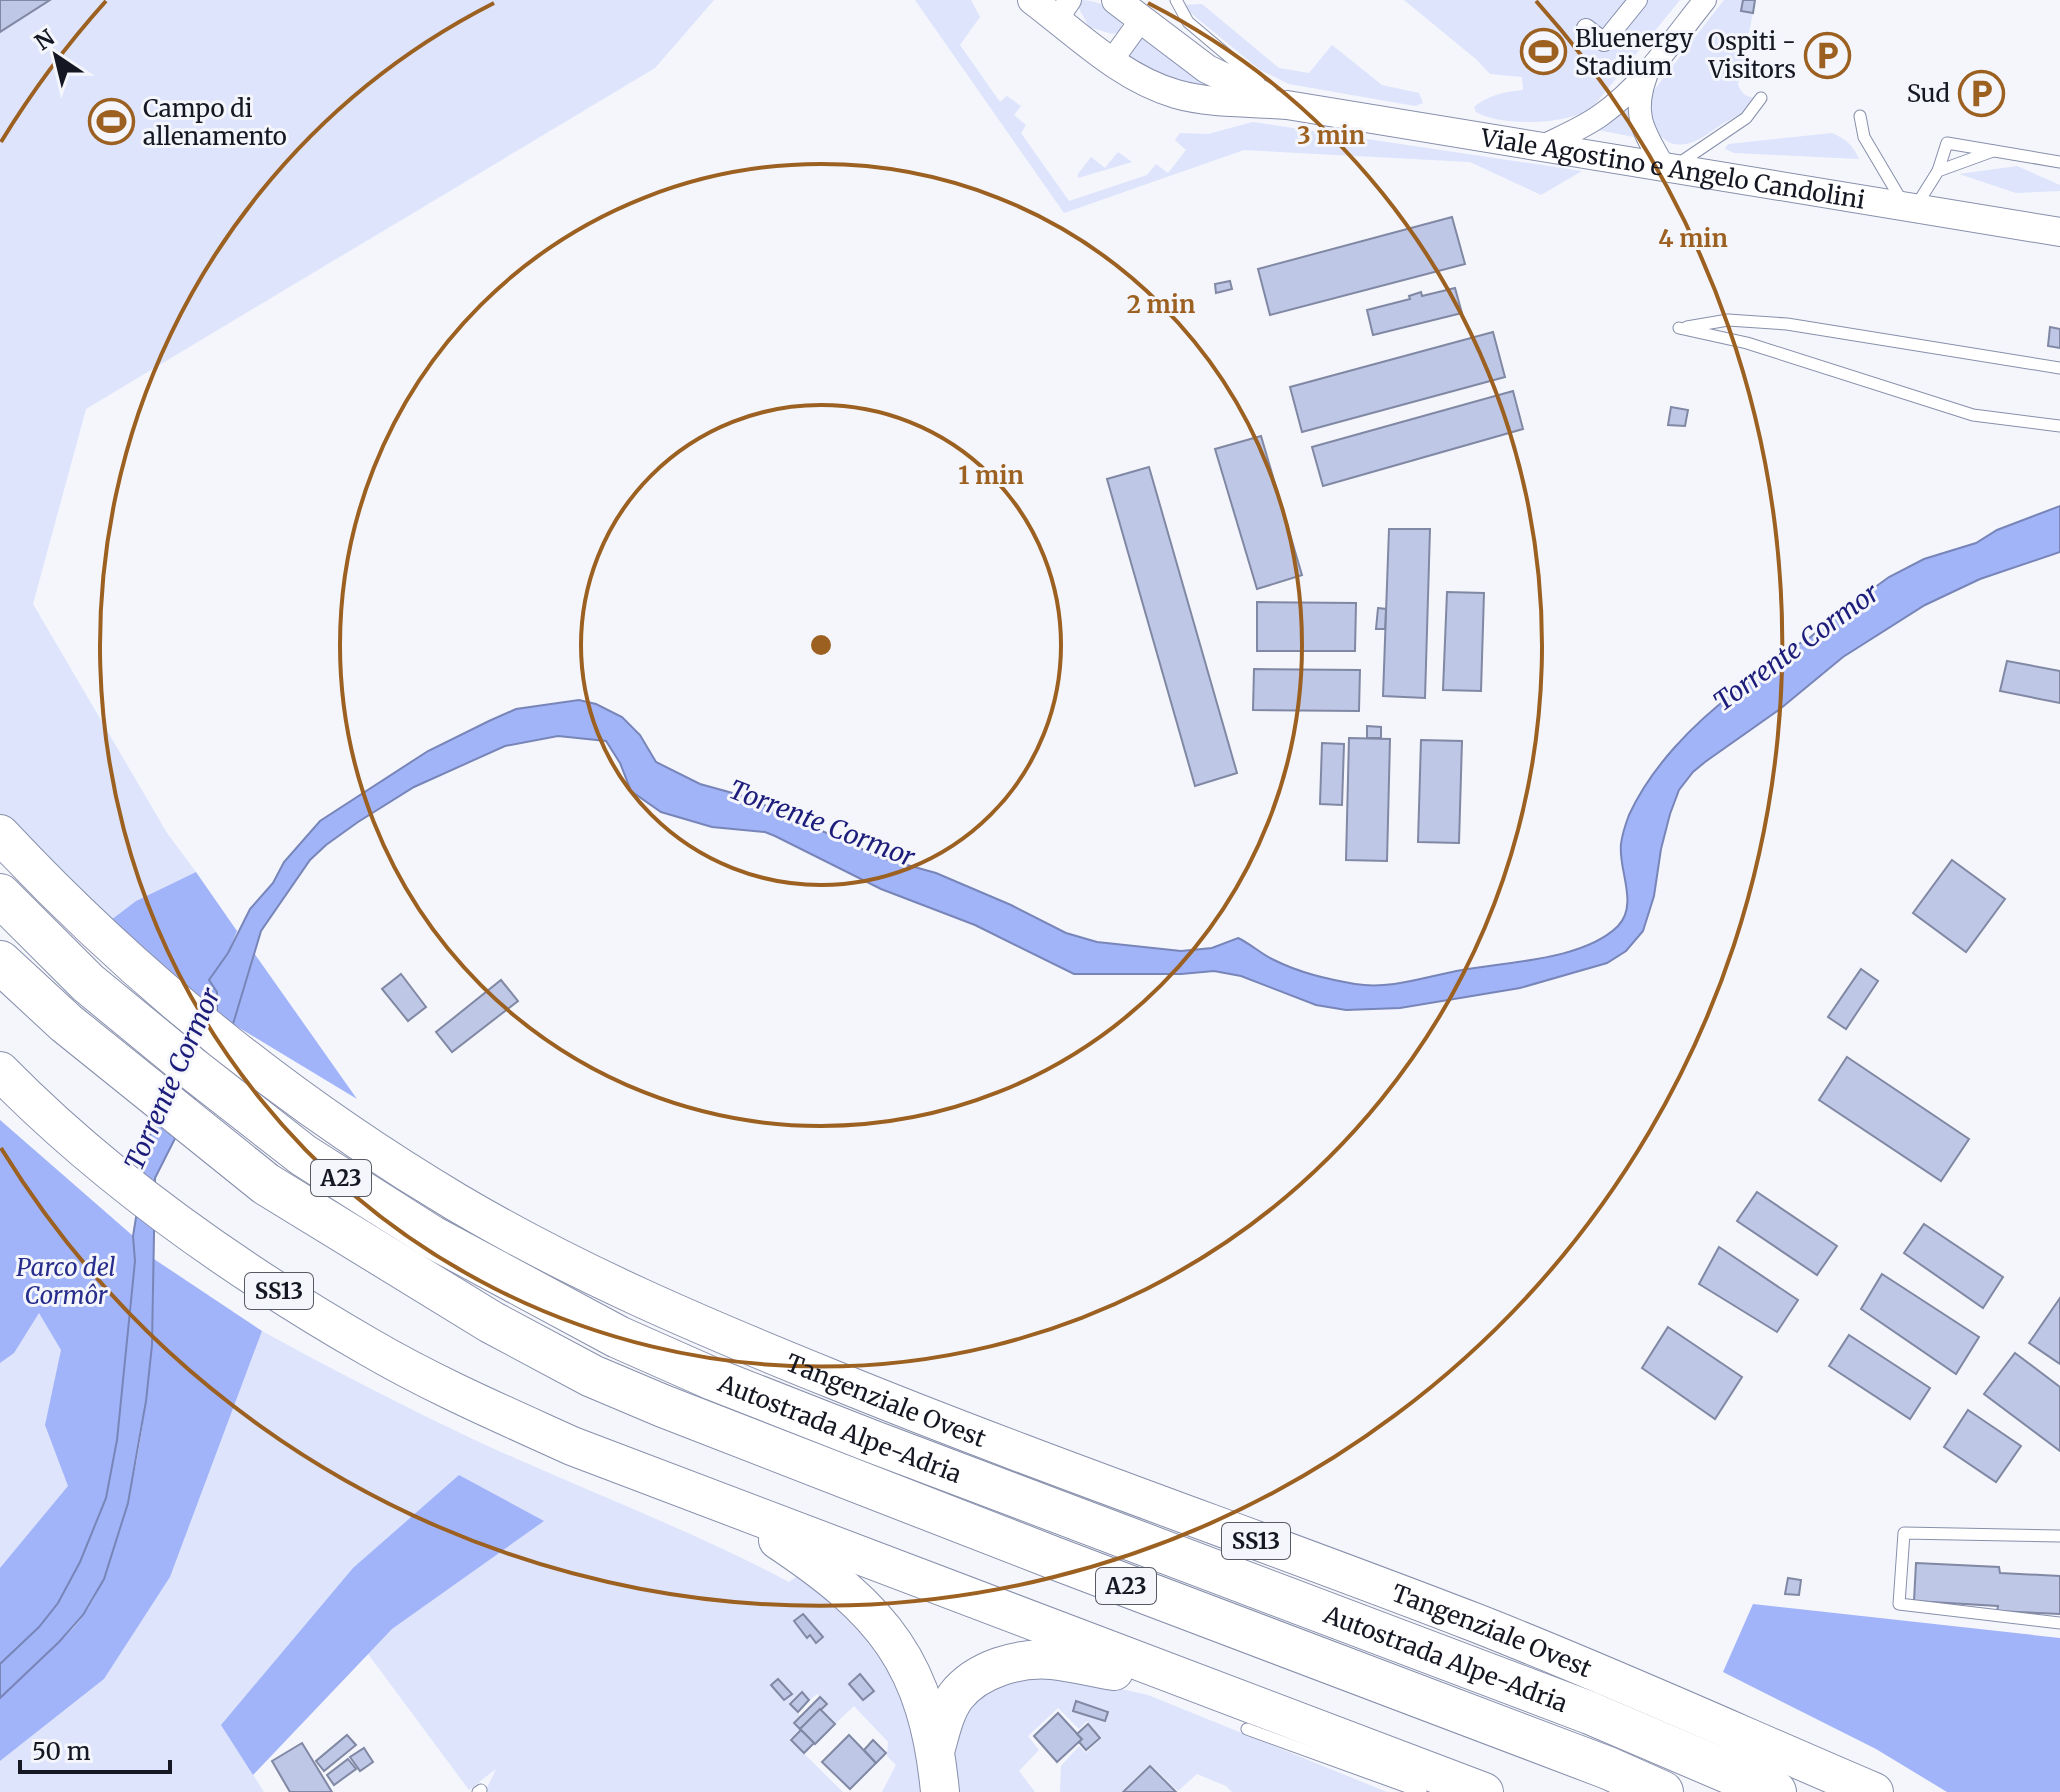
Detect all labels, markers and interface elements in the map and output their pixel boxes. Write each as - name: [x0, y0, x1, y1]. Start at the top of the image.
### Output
- north arrow: [16, 16, 96, 96]
- text: N: [29, 23, 60, 56]
- place label: Bluenergy Stadium: [1575, 23, 1693, 82]
- place label: Ospiti - Visitors: [1707, 26, 1796, 85]
- sports icon: Bluenergy Stadium: [1520, 28, 1568, 76]
- parking icon: Ospiti - Visitors: [1803, 31, 1851, 79]
- parking icon: Sud: [1957, 69, 2005, 117]
- place label: Sud: [1907, 78, 1950, 109]
- place label: Campo di allenamento: [143, 93, 287, 152]
- sports icon: Campo di allenamento: [88, 98, 136, 146]
- text: 3 min: [1297, 120, 1365, 151]
- street label: Viale Agostino e Angelo Candolini: [1478, 121, 1868, 215]
- text: 4 min: [1658, 223, 1728, 254]
- text: 2 min: [1127, 289, 1195, 320]
- text: 1 min: [958, 460, 1024, 491]
- water label: Torrente Cormor: [1707, 576, 1885, 718]
- centre of rings: [807, 631, 835, 659]
- water label: Torrente Cormor: [724, 772, 920, 874]
- water label: Torrente Cormor: [117, 982, 227, 1175]
- road number: A23: [311, 1160, 371, 1196]
- park label: Parco del Cormôr: [16, 1252, 116, 1311]
- road number: SS13: [245, 1273, 313, 1309]
- street label: Tangenziale Ovest: [782, 1347, 991, 1454]
- street label: Autostrada Alpe-Adria: [713, 1367, 966, 1489]
- road number: SS13: [1222, 1523, 1290, 1559]
- road number: A23: [1096, 1568, 1156, 1604]
- street label: Tangenziale Ovest: [1388, 1577, 1597, 1684]
- street label: Autostrada Alpe-Adria: [1319, 1598, 1572, 1719]
- scale bar: [20, 1724, 170, 1774]
- text: 50 m: [32, 1736, 91, 1767]

